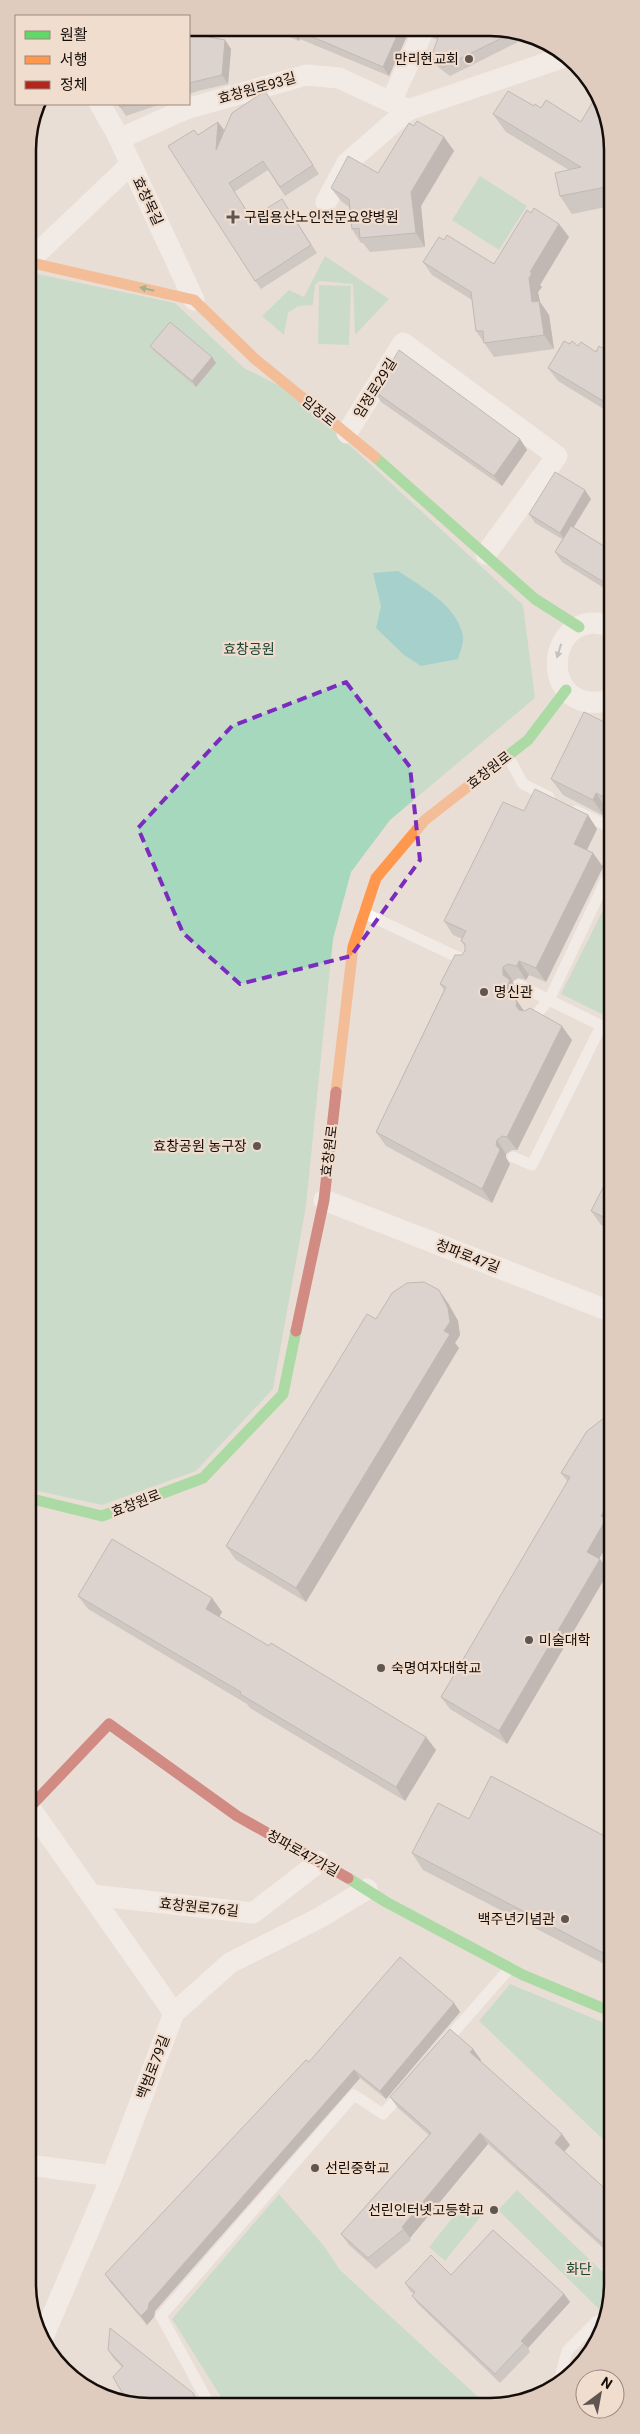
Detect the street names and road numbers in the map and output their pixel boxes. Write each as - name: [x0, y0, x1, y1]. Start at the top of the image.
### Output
- street label: 효창원로93길: [216, 69, 298, 107]
- street label: 효창목길: [130, 174, 166, 228]
- street label: 임정로29길: [350, 355, 400, 421]
- street label: 임정로: [299, 393, 339, 429]
- street label: 효창원로: [464, 748, 514, 792]
- street label: 효창원로: [318, 1124, 340, 1178]
- street label: 청파로47길: [434, 1236, 502, 1276]
- street label: 효창원로: [109, 1486, 163, 1520]
- street label: 청파로47가길: [264, 1827, 342, 1879]
- street label: 효창원로76길: [158, 1895, 240, 1919]
- street label: 백범로79길: [133, 2033, 173, 2101]

